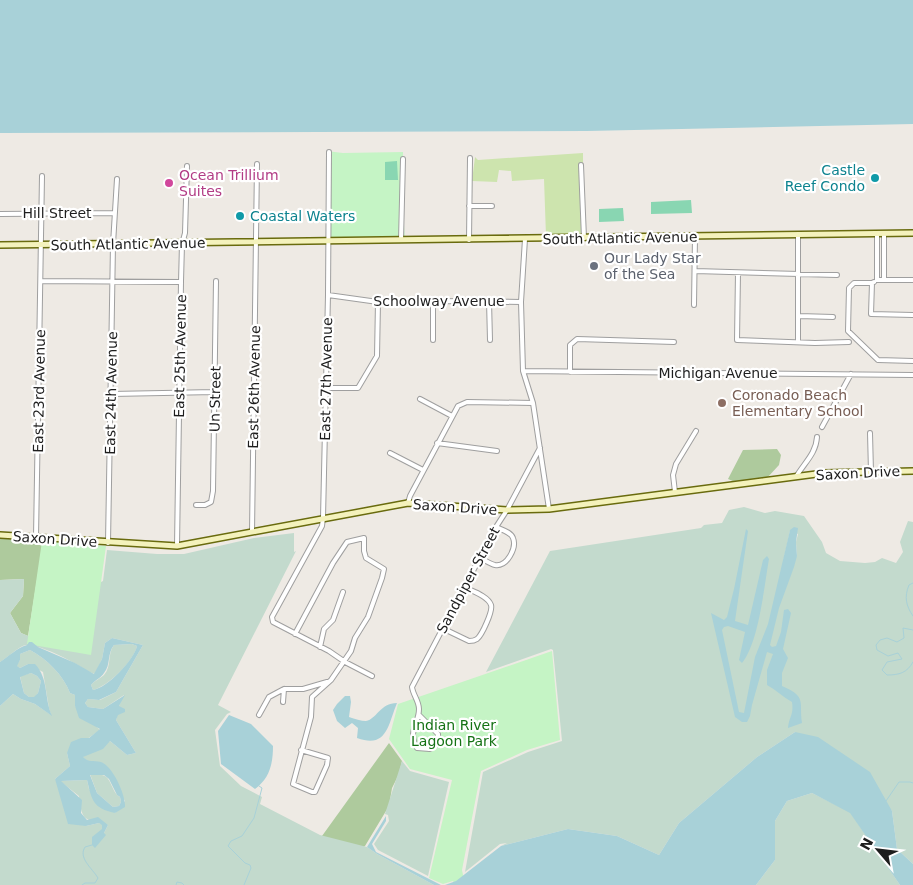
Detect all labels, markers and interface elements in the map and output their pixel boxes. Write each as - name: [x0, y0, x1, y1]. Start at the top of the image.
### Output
- place label: Castle Reef Condo: [785, 162, 865, 194]
- place label: Ocean Trillium Suites: [179, 167, 279, 199]
- marker: Castle Reef Condo: [869, 172, 881, 184]
- marker: Ocean Trillium Suites: [163, 177, 175, 189]
- street label: Hill Street: [22, 205, 92, 221]
- place label: Coastal Waters: [250, 208, 355, 224]
- marker: Coastal Waters: [234, 210, 246, 222]
- street label: South Atlantic Avenue: [542, 229, 698, 247]
- street label: South Atlantic Avenue: [50, 235, 206, 253]
- place label: Our Lady Star of the Sea: [604, 250, 701, 282]
- marker: Our Lady Star of the Sea: [588, 260, 600, 272]
- street label: Schoolway Avenue: [373, 293, 505, 309]
- street label: East 25th Avenue: [171, 294, 189, 418]
- street label: East 27th Avenue: [317, 317, 335, 441]
- street label: East 26th Avenue: [245, 325, 263, 449]
- street label: East 23rd Avenue: [30, 329, 48, 453]
- street label: East 24th Avenue: [102, 331, 120, 455]
- street label: Un Street: [206, 365, 224, 432]
- street label: Michigan Avenue: [658, 365, 778, 381]
- place label: Coronado Beach Elementary School: [732, 387, 864, 419]
- marker: Coronado Beach Elementary School: [716, 397, 728, 409]
- street label: Saxon Drive: [815, 463, 901, 483]
- street label: Saxon Drive: [412, 496, 498, 518]
- street label: Sandpiper Street: [433, 524, 503, 636]
- street label: Saxon Drive: [12, 528, 98, 550]
- park label: Indian River Lagoon Park: [411, 717, 498, 749]
- north arrow: [853, 825, 903, 875]
- text: N: [857, 835, 876, 853]

